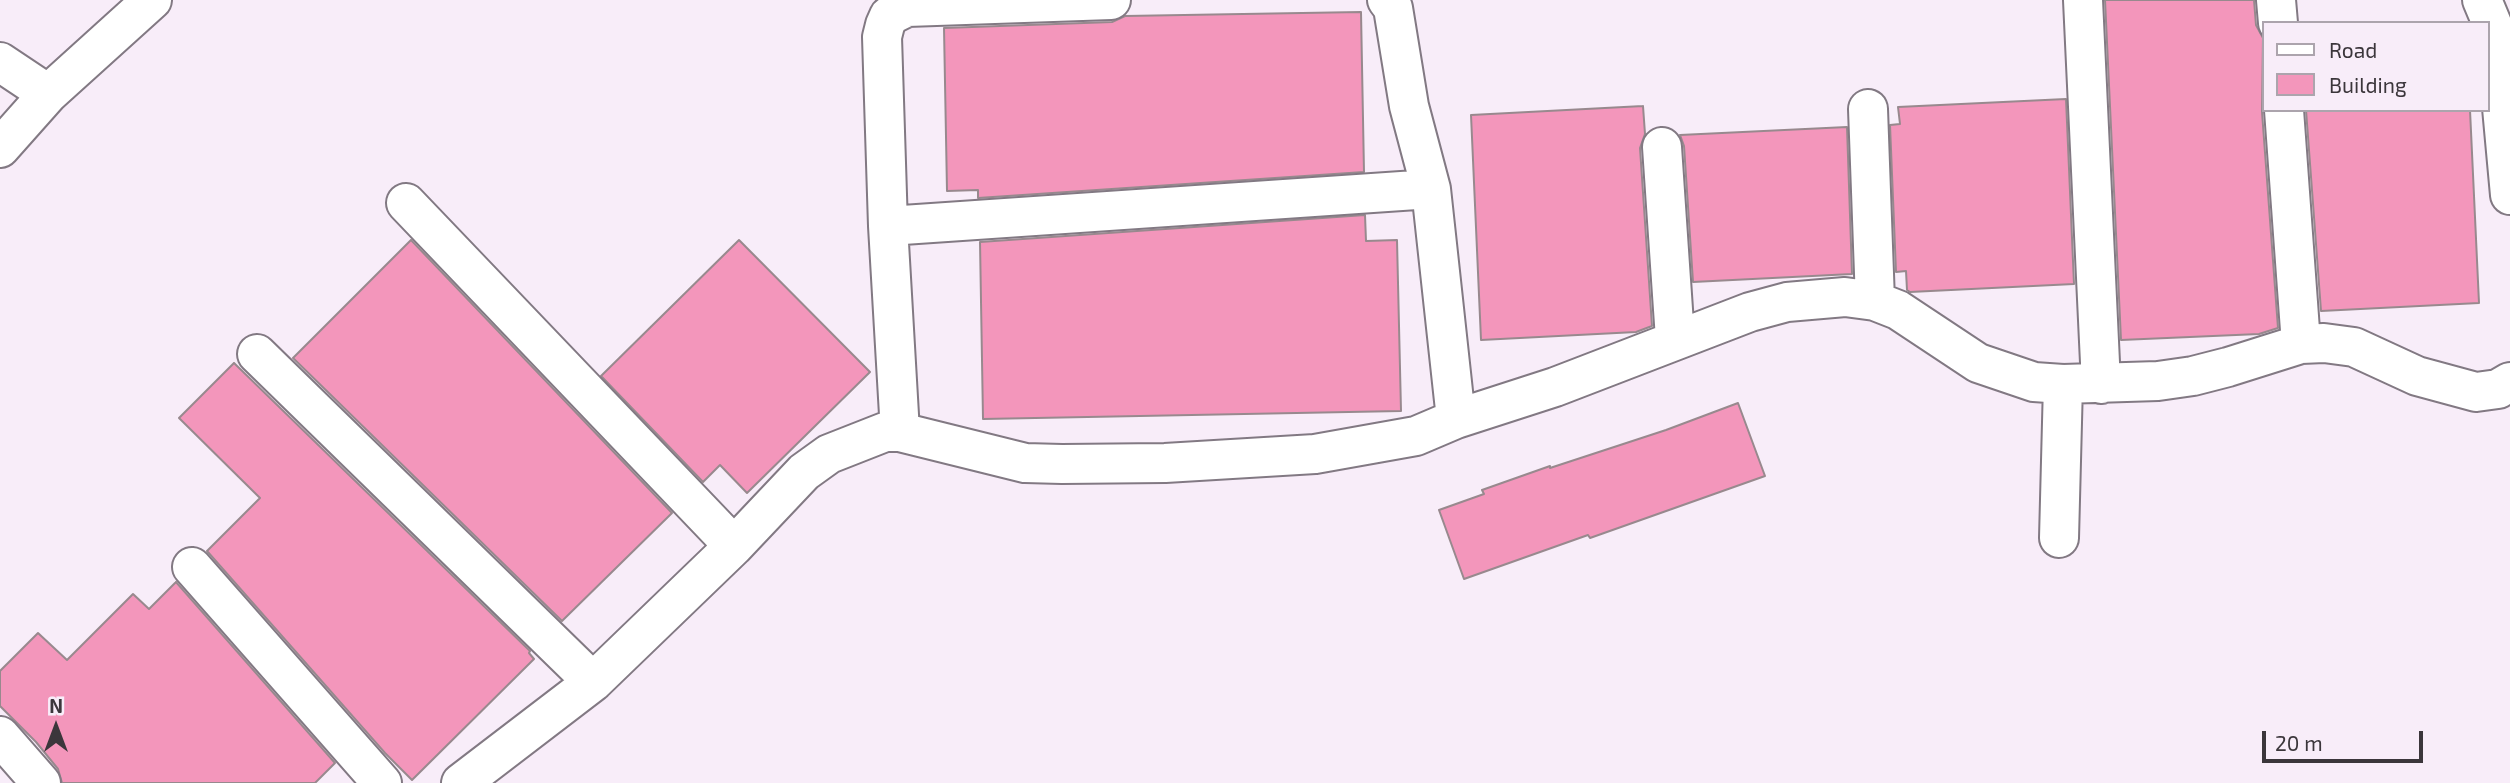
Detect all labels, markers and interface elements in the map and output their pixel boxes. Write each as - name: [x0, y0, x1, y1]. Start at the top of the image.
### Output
- legend: [2262, 21, 2489, 112]
- text: Road: [2329, 37, 2377, 62]
- text: Building: [2329, 72, 2407, 97]
- north arrow: [21, 692, 91, 762]
- text: N: [49, 694, 63, 717]
- scale bar: [2265, 716, 2426, 760]
- text: 20 m: [2275, 730, 2323, 755]

